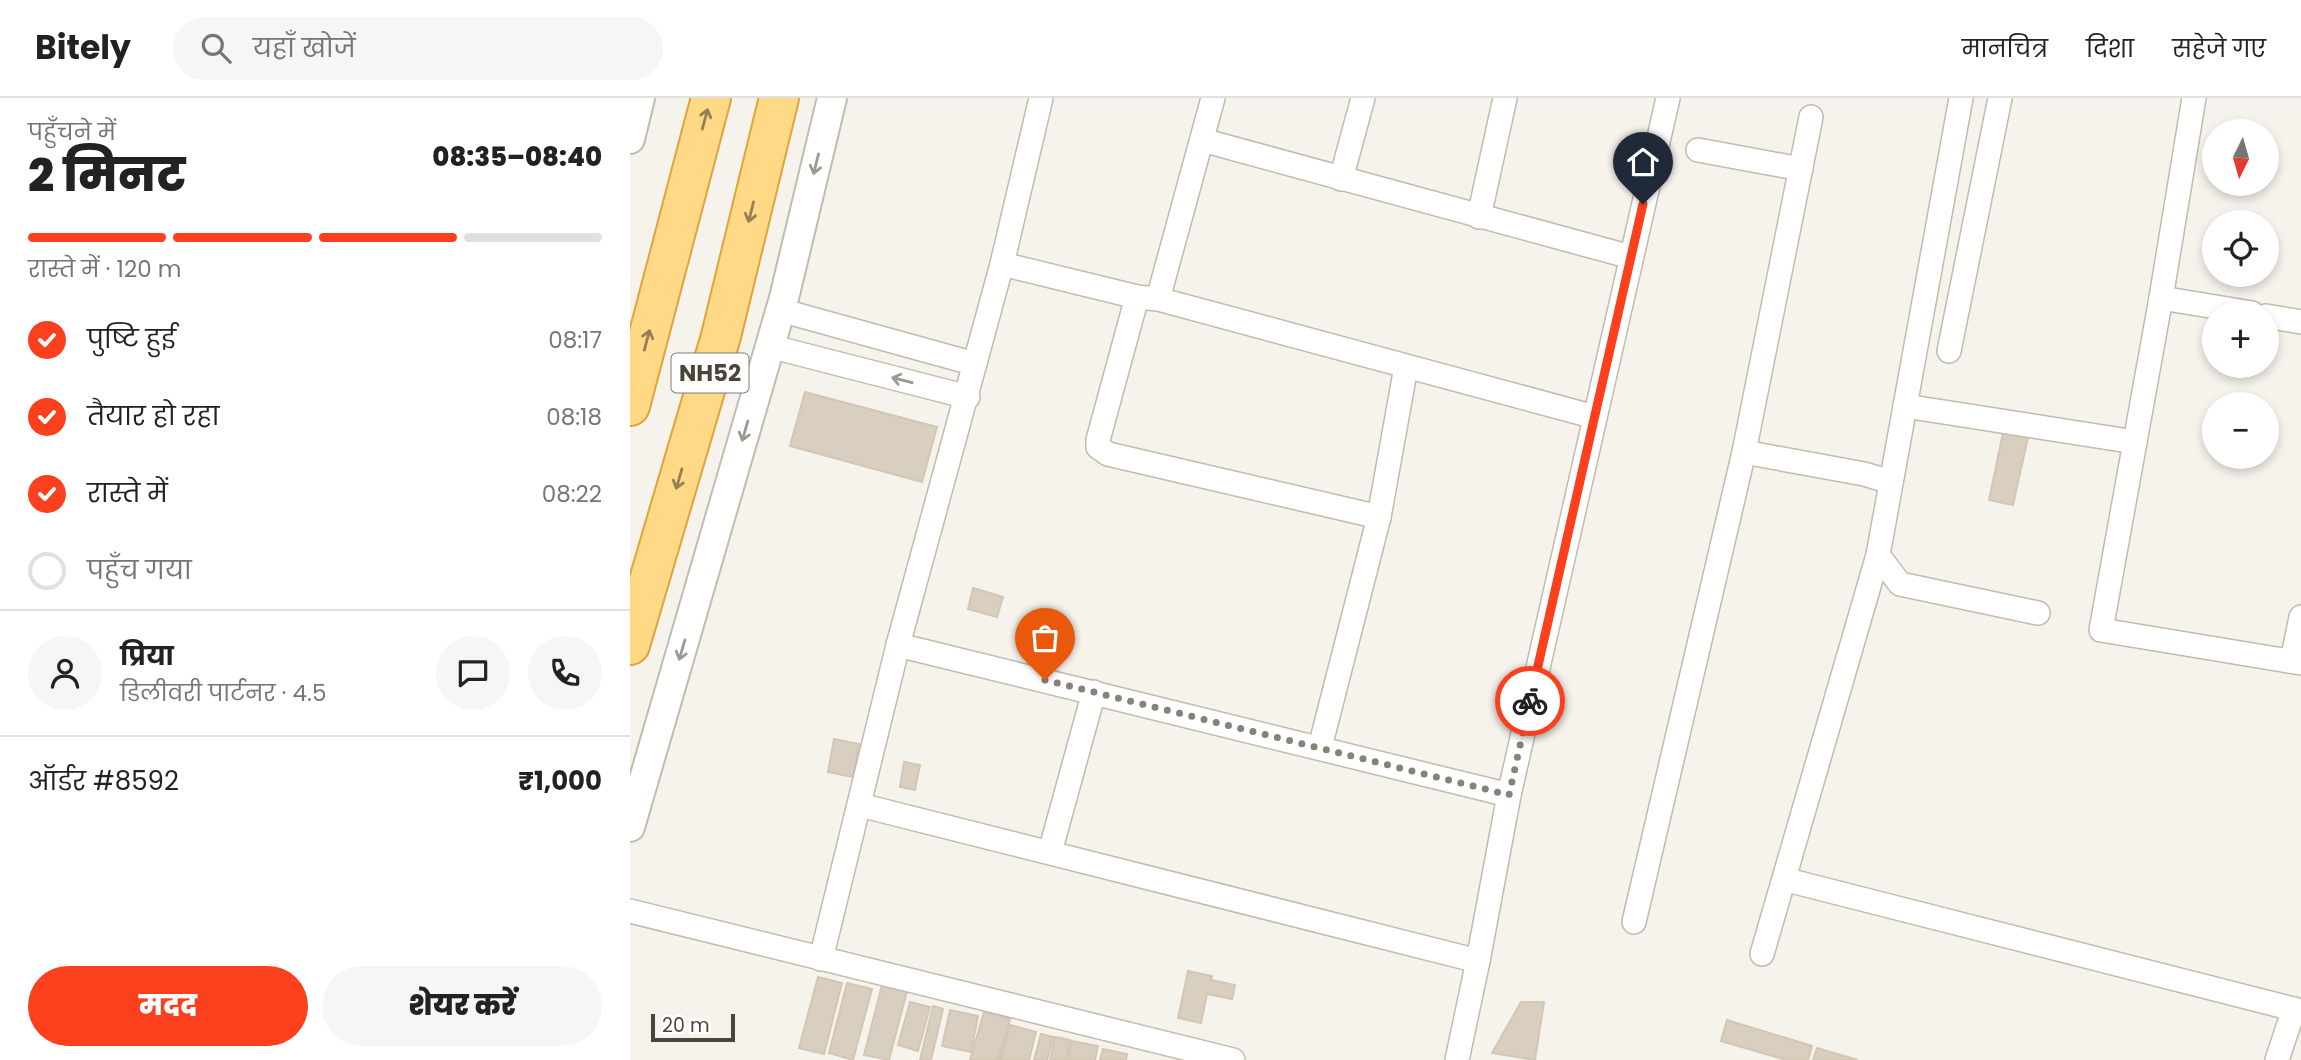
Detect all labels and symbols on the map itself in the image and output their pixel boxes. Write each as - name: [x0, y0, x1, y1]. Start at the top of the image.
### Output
- one-way arrow: [699, 109, 712, 131]
- north arrow: [2202, 119, 2278, 196]
- pin: [1613, 132, 1673, 204]
- one-way arrow: [809, 152, 822, 175]
- one-way arrow: [744, 200, 757, 223]
- one-way arrow: [641, 329, 654, 351]
- road number: NH52: [672, 354, 749, 392]
- one-way arrow: [891, 373, 913, 386]
- one-way arrow: [737, 420, 750, 442]
- one-way arrow: [671, 468, 684, 490]
- pin: [1015, 608, 1075, 680]
- one-way arrow: [675, 638, 688, 661]
- courier: [1495, 666, 1565, 736]
- scale bar: [651, 1011, 735, 1043]

